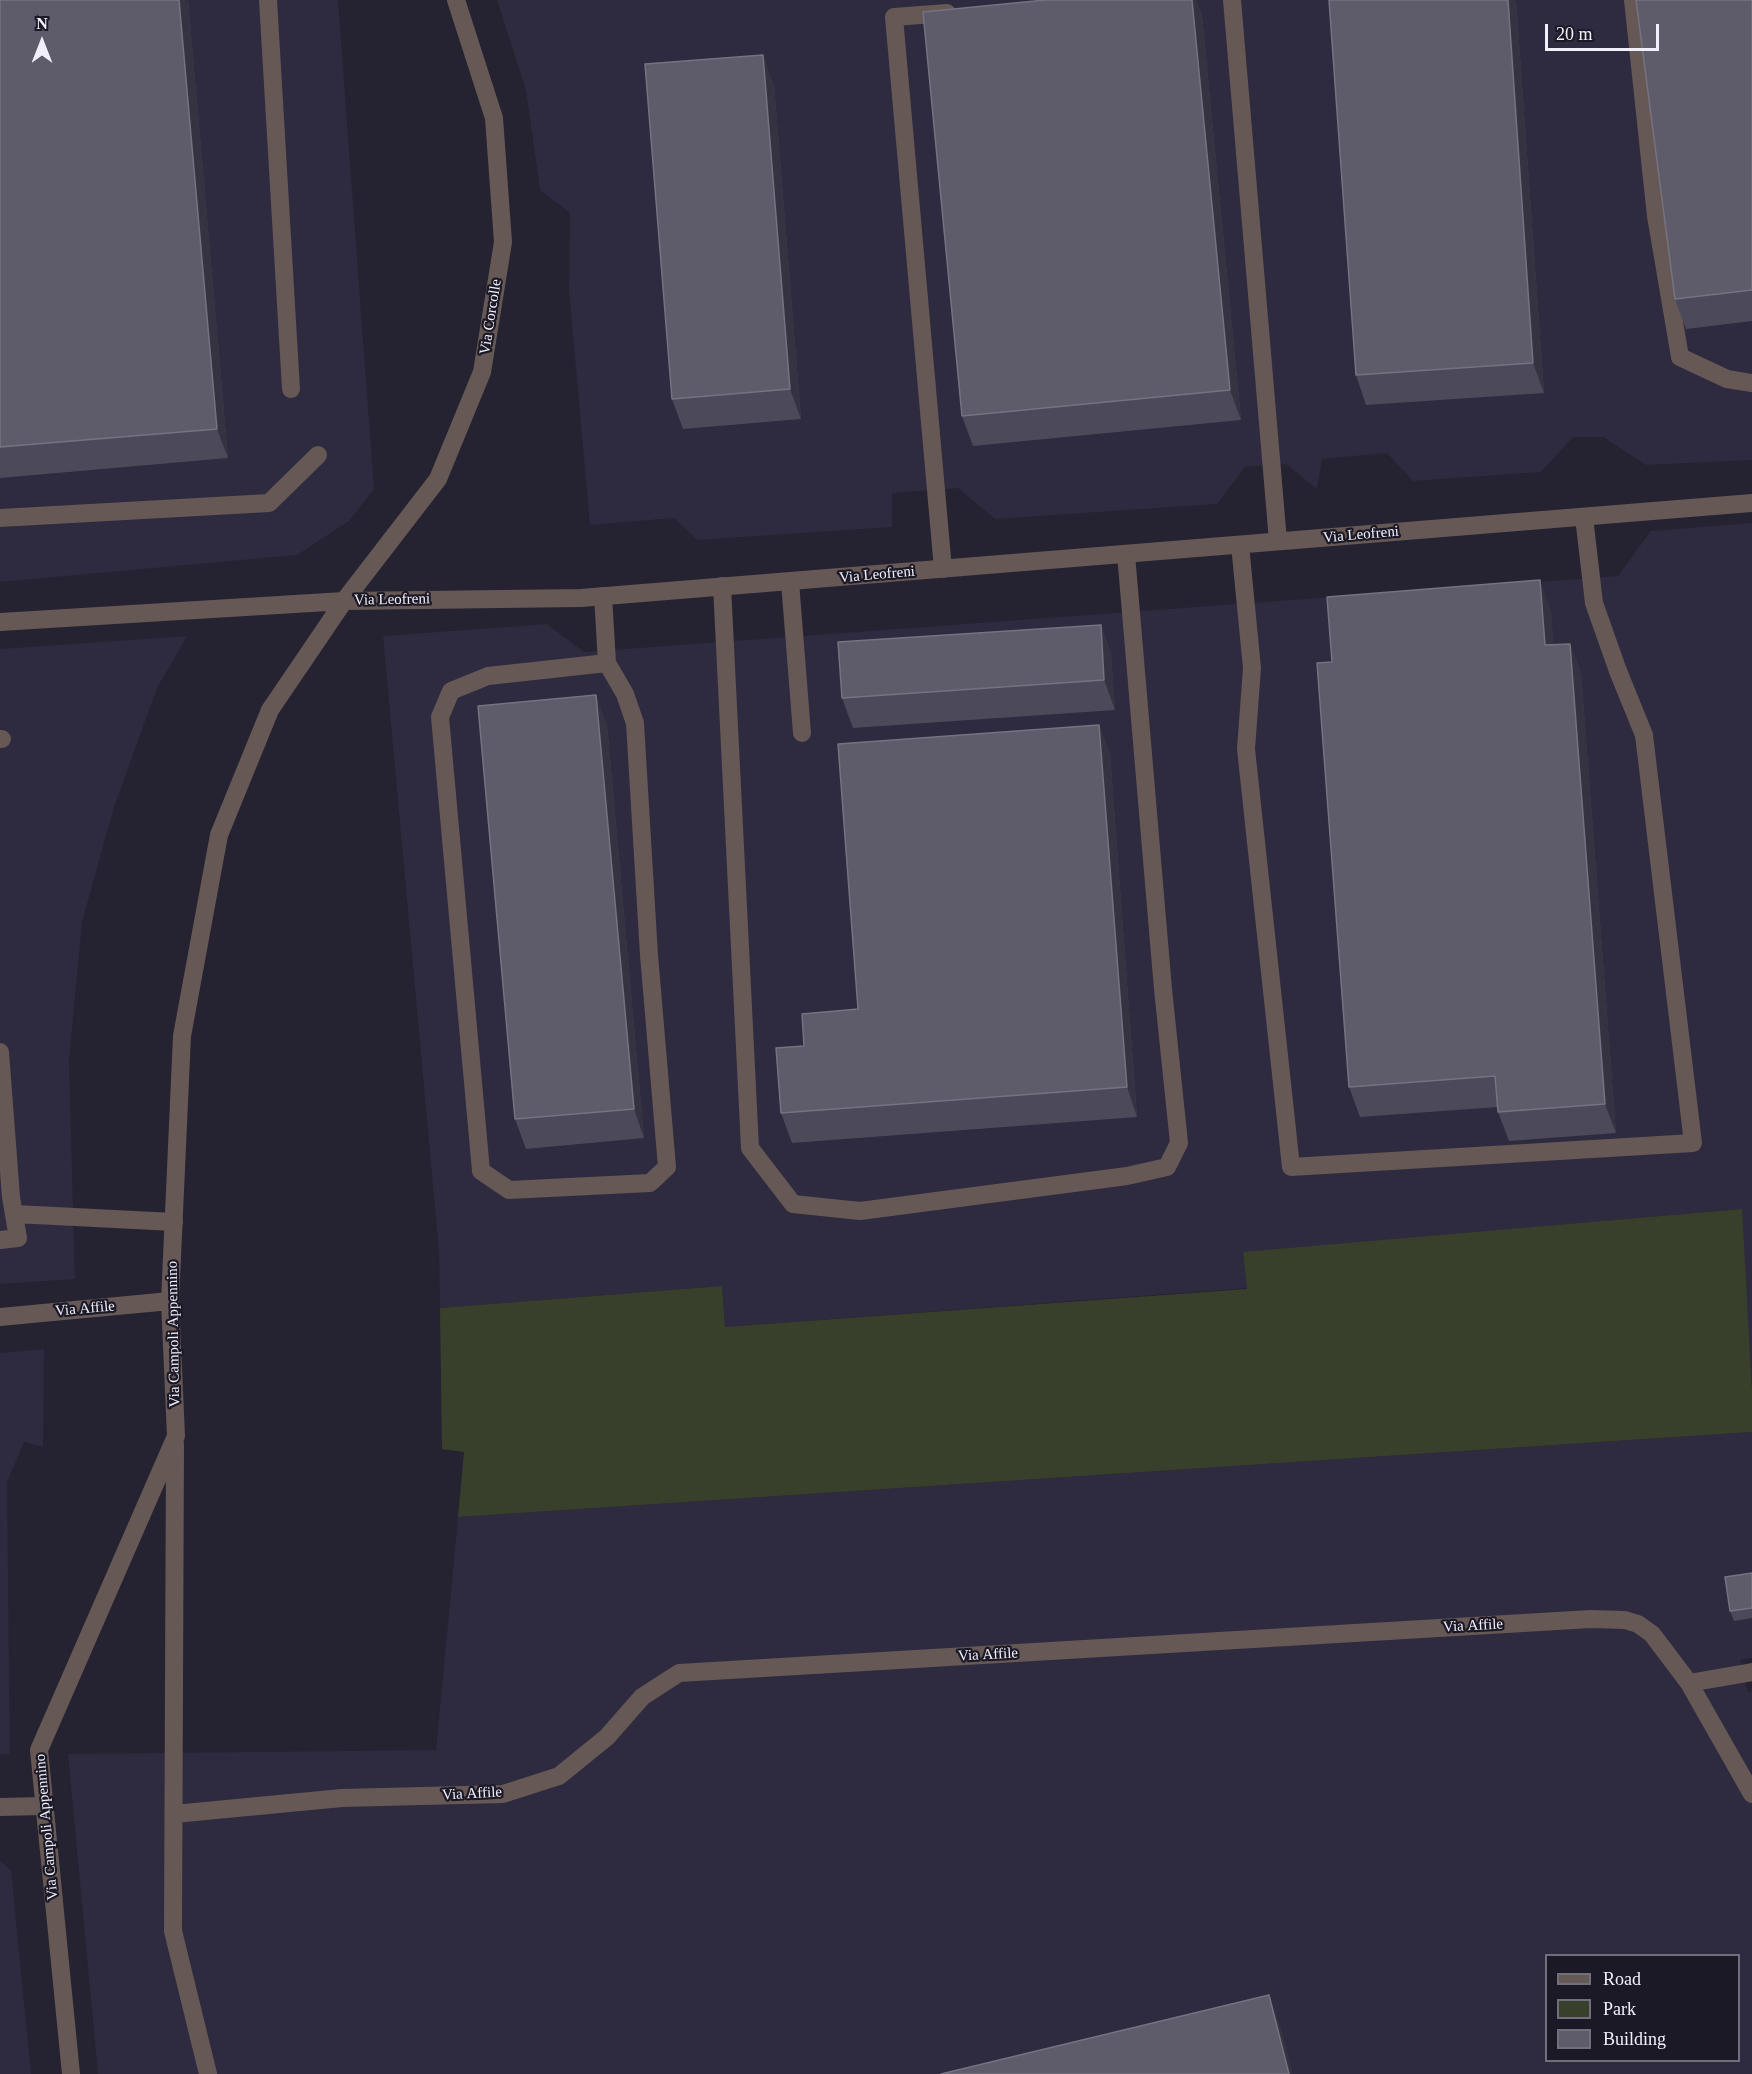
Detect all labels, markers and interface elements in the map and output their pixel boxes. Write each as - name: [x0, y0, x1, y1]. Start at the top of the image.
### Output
- north arrow: [12, 12, 72, 72]
- scale bar: [1548, 12, 1662, 50]
- text: N: [36, 15, 48, 32]
- text: 20 m: [1556, 24, 1593, 44]
- street label: Via Corcolle: [476, 278, 506, 356]
- street label: Via Leofreni: [1322, 523, 1400, 547]
- street label: Via Leofreni: [838, 563, 916, 587]
- street label: Via Leofreni: [354, 590, 430, 610]
- street label: Via Campoli Appennino: [164, 1261, 184, 1407]
- street label: Via Affile: [54, 1297, 116, 1321]
- street label: Via Affile: [1443, 1615, 1503, 1637]
- street label: Via Affile: [958, 1644, 1018, 1666]
- street label: Via Campoli Appennino: [32, 1753, 62, 1901]
- street label: Via Affile: [442, 1783, 502, 1805]
- legend: [1545, 1954, 1740, 2062]
- text: Road: [1603, 1969, 1641, 1989]
- text: Park: [1603, 1999, 1636, 2019]
- text: Building: [1603, 2029, 1666, 2049]

